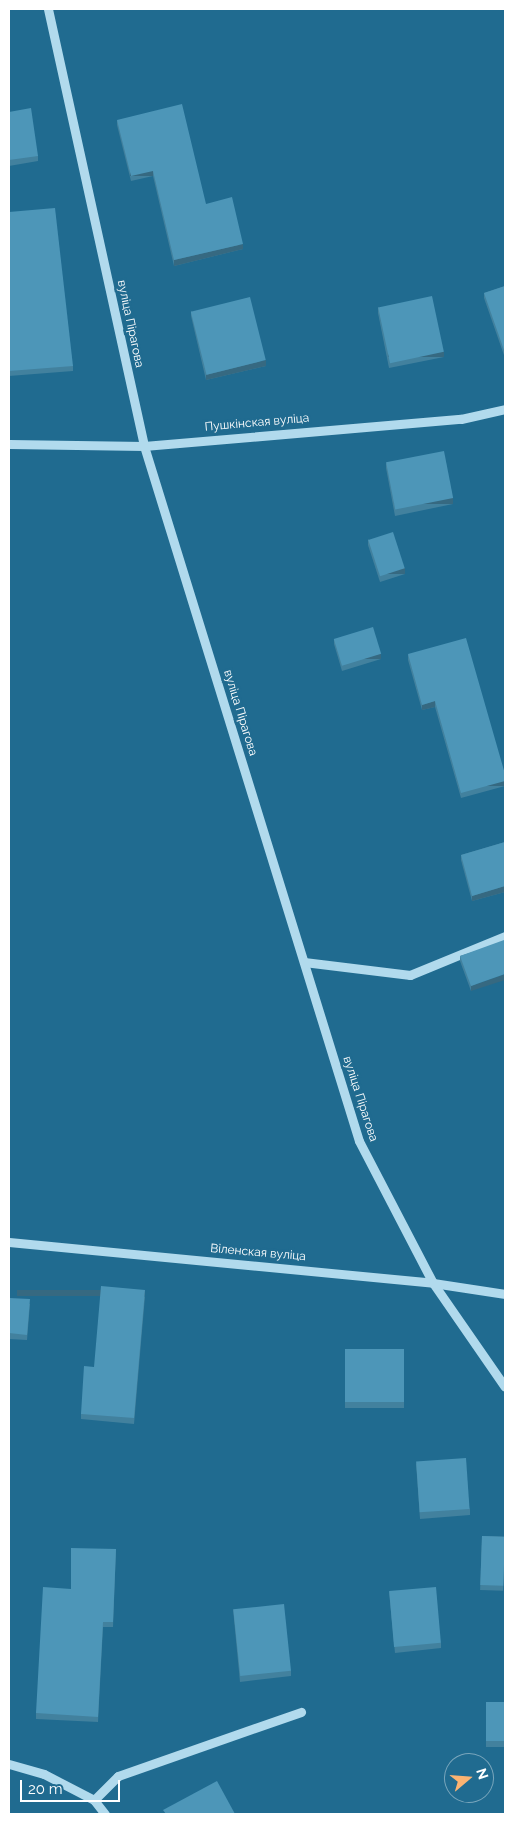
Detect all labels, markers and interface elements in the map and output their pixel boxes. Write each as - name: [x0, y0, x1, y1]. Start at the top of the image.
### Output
- street label: вуліца Пірагова: [114, 279, 146, 369]
- street label: Пушкінская вуліца: [204, 411, 310, 435]
- street label: вуліца Пірагова: [220, 668, 260, 758]
- street label: вуліца Пірагова: [339, 1054, 381, 1144]
- street label: Віленская вуліца: [210, 1242, 306, 1264]
- north arrow: [444, 1753, 494, 1803]
- text: N: [473, 1766, 492, 1781]
- scale bar: [22, 1770, 122, 1802]
- text: 20 m: [28, 1780, 63, 1798]

